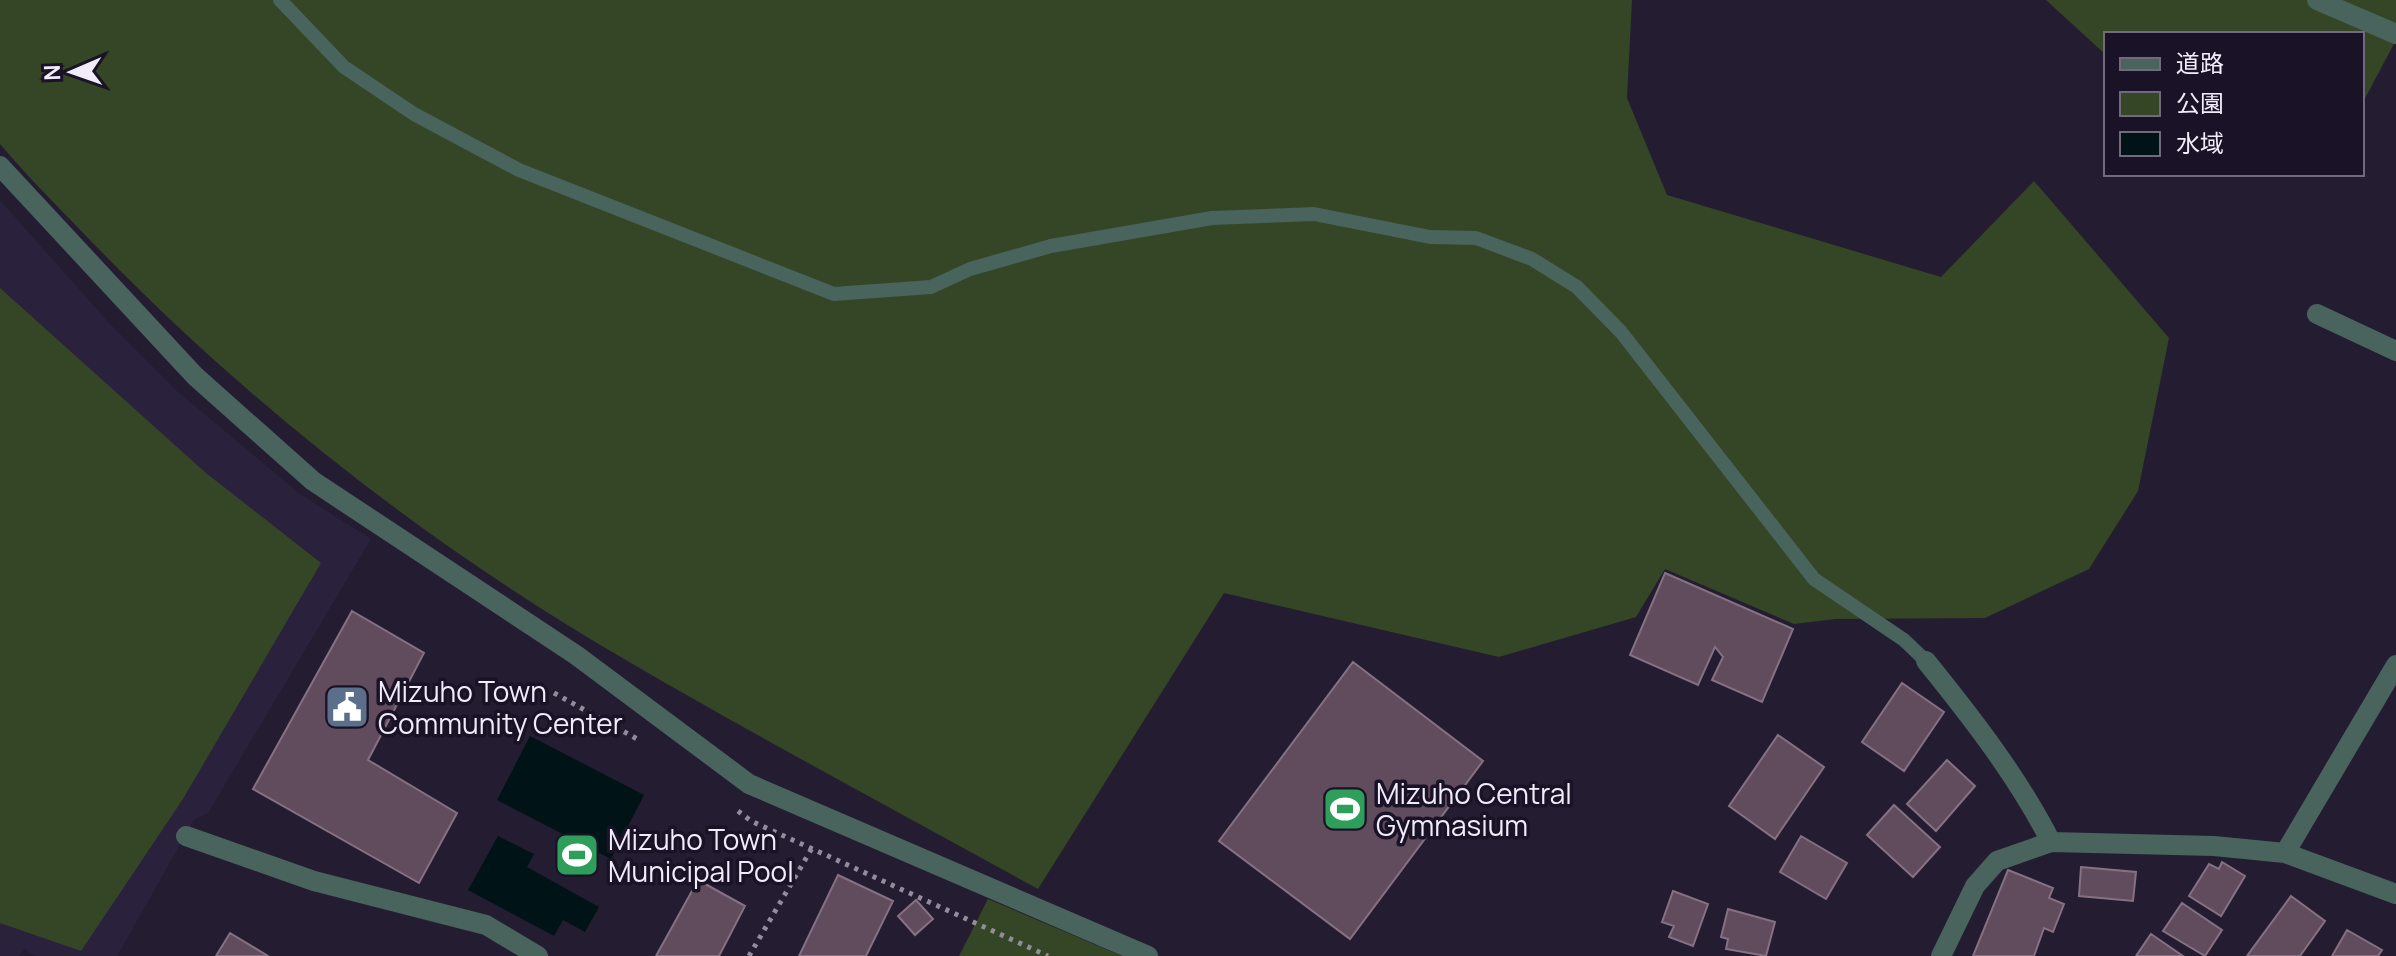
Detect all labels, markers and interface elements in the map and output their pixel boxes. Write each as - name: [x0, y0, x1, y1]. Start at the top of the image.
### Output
- north arrow: [32, 32, 112, 112]
- legend: [2104, 32, 2364, 176]
- text: 道路: [2176, 46, 2224, 79]
- text: N: [37, 64, 67, 81]
- text: 公園: [2176, 86, 2224, 119]
- text: 水域: [2176, 126, 2224, 159]
- place label: Mizuho Town Community Center: [378, 672, 623, 742]
- public building icon: Mizuho Town Community Center: [323, 683, 371, 731]
- place label: Mizuho Central Gymnasium: [1376, 774, 1572, 844]
- sports icon: Mizuho Central Gymnasium: [1321, 785, 1369, 833]
- place label: Mizuho Town Municipal Pool: [608, 820, 794, 890]
- sports icon: Mizuho Town Municipal Pool: [553, 831, 601, 879]

